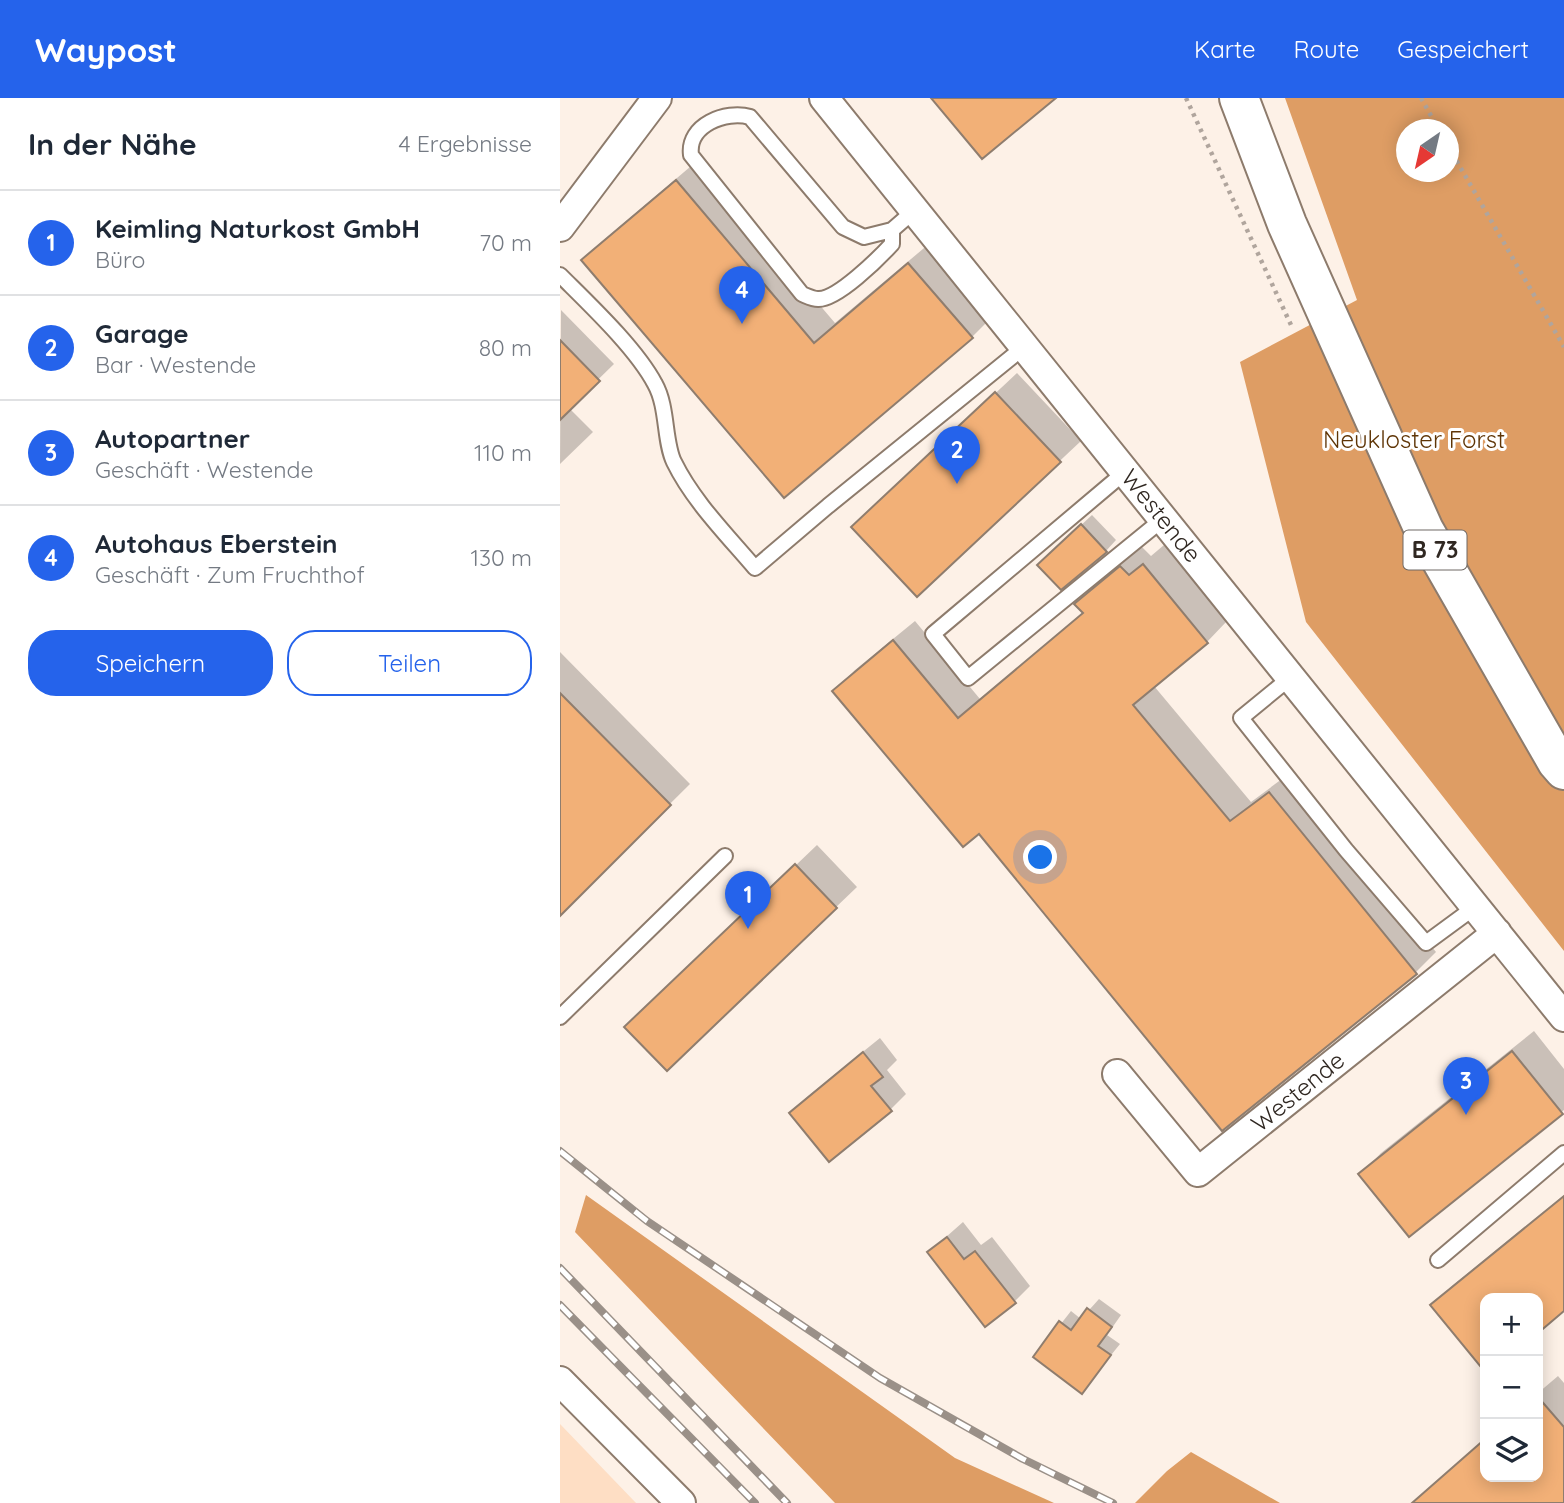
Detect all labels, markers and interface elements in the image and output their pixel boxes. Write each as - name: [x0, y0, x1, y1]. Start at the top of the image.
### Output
- text: Waypost: [35, 29, 177, 70]
- text: Karte: [1194, 34, 1256, 64]
- text: Route: [1294, 34, 1359, 64]
- text: Gespeichert: [1397, 34, 1529, 64]
- north arrow: [1396, 119, 1459, 182]
- text: In der Nähe: [28, 125, 197, 163]
- text: 4 Ergebnisse: [398, 129, 532, 158]
- text: Keimling Naturkost GmbH: [95, 212, 420, 245]
- text: 1: [47, 228, 55, 257]
- text: 70 m: [479, 228, 532, 257]
- text: Büro: [95, 245, 145, 274]
- pin: 4: [719, 266, 765, 324]
- text: Garage: [95, 317, 189, 350]
- text: 2: [44, 333, 58, 362]
- text: 80 m: [479, 333, 532, 362]
- text: Bar · Westende: [95, 350, 256, 379]
- text: Autopartner: [95, 422, 250, 455]
- park label: Neukloster Forst: [1323, 424, 1505, 454]
- pin: 2: [934, 426, 980, 484]
- text: 3: [45, 438, 57, 467]
- text: 110 m: [474, 438, 532, 467]
- text: Geschäft · Westende: [95, 455, 313, 484]
- street label: Westende: [1115, 463, 1208, 568]
- text: Autohaus Eberstein: [95, 527, 338, 560]
- road number: B 73: [1404, 530, 1466, 570]
- text: 4: [44, 543, 58, 572]
- text: 130 m: [470, 543, 532, 572]
- text: Geschäft · Zum Fruchthof: [95, 560, 365, 589]
- button: Speichern: [28, 630, 273, 696]
- button: Teilen: [287, 630, 532, 696]
- your location: [1023, 840, 1057, 874]
- pin: 1: [725, 871, 771, 929]
- street label: Westende: [1245, 1045, 1350, 1138]
- pin: 3: [1443, 1057, 1489, 1115]
- map controls: [1480, 1293, 1543, 1482]
- button: +: [1480, 1293, 1543, 1356]
- button: −: [1480, 1356, 1543, 1419]
- button: layers: [1480, 1419, 1543, 1482]

